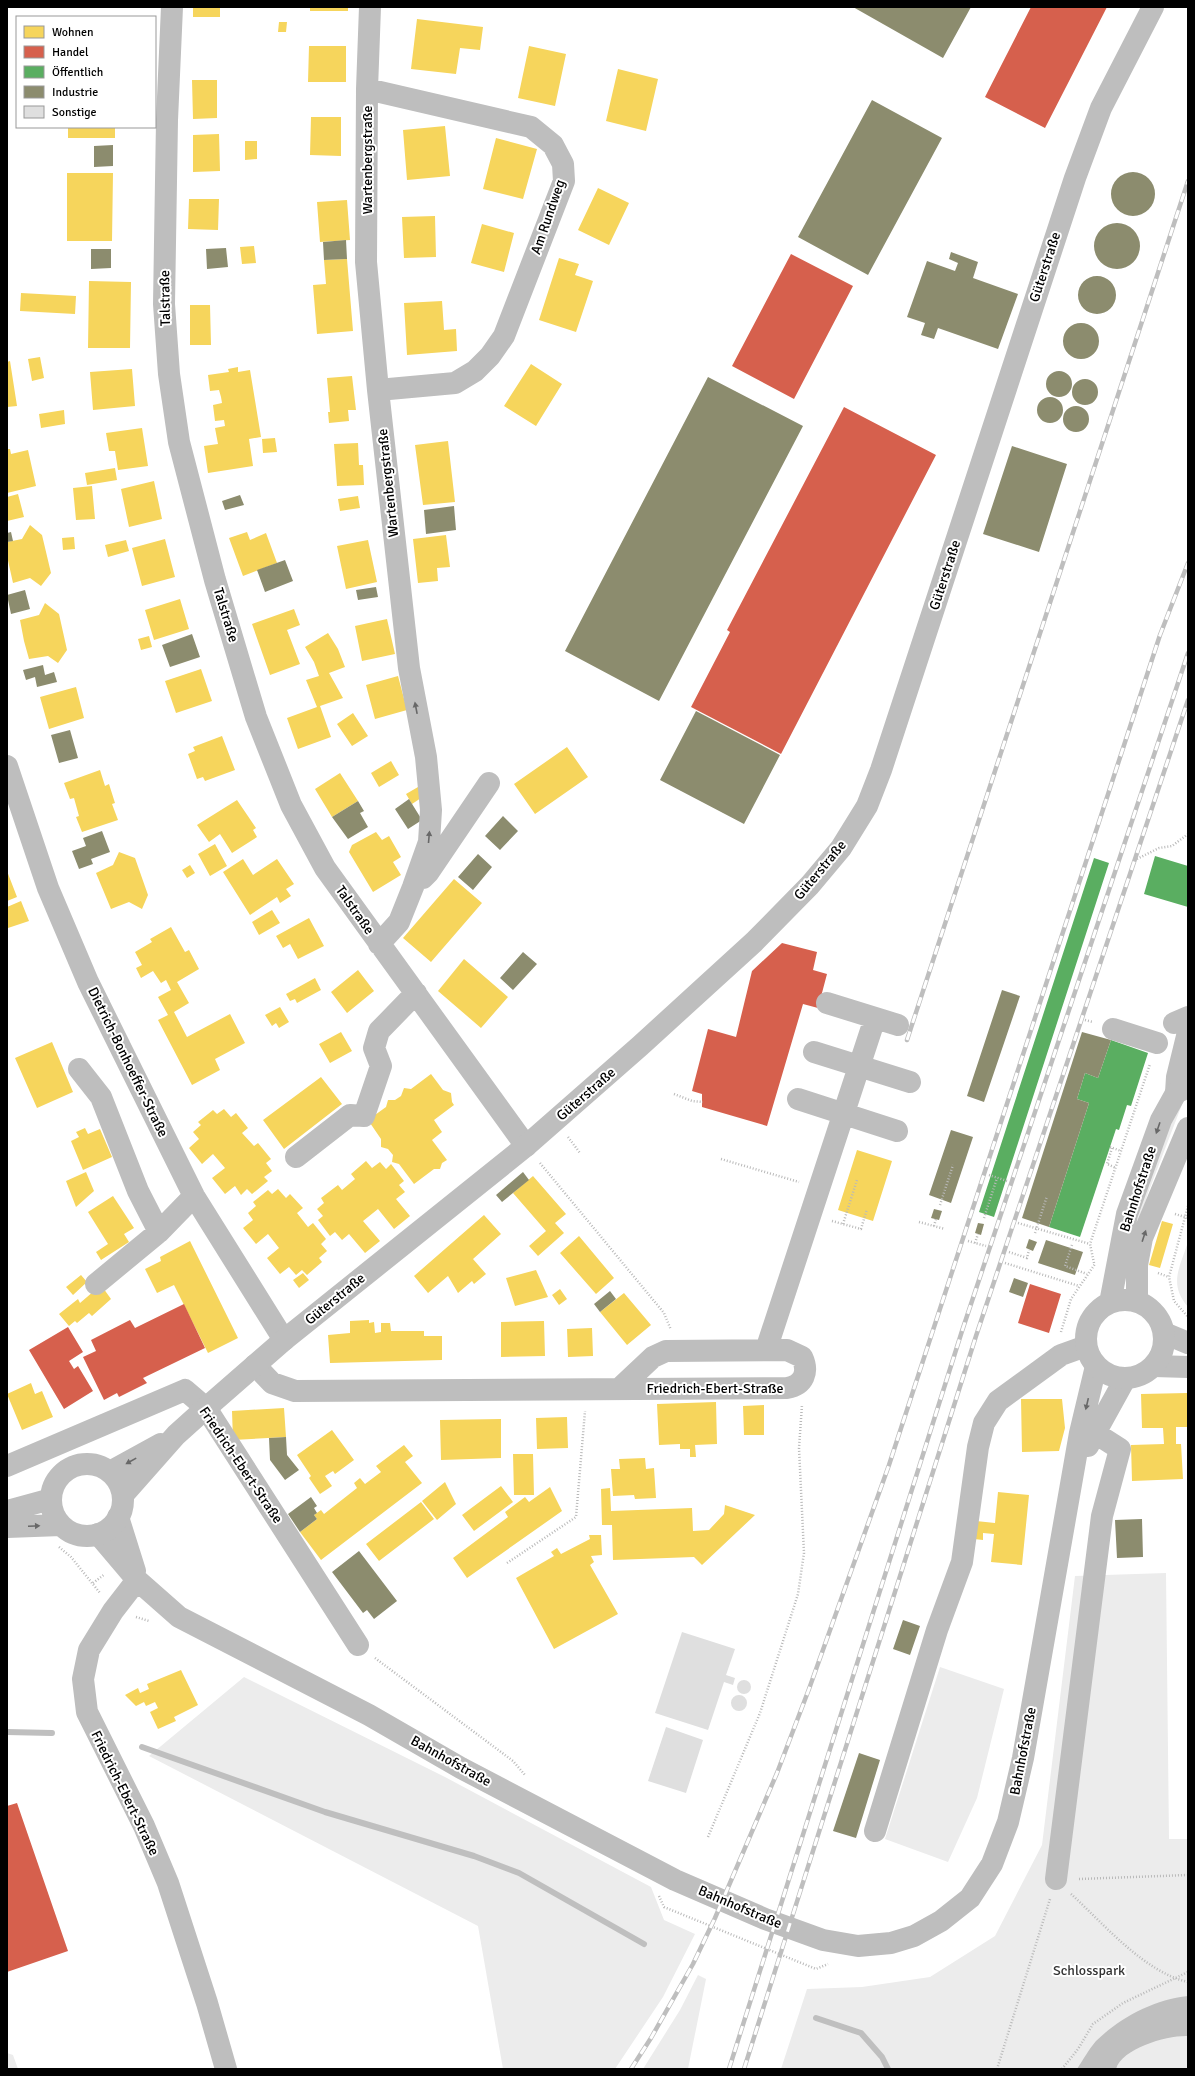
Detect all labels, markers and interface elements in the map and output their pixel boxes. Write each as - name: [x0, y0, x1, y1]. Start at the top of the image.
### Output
- legend: [16, 16, 156, 128]
- text: Wohnen: [52, 25, 94, 40]
- text: Handel: [52, 45, 89, 60]
- text: Öffentlich: [52, 65, 103, 80]
- text: Industrie: [52, 85, 98, 100]
- text: Sonstige: [52, 105, 97, 120]
- street label: Wartenbergstraße: [359, 105, 376, 215]
- street label: Am Rundweg: [527, 177, 569, 257]
- street label: Güterstraße: [1026, 230, 1064, 304]
- street label: Talstraße: [156, 270, 174, 326]
- street label: Wartenbergstraße: [374, 428, 402, 538]
- street label: Güterstraße: [926, 538, 964, 612]
- street label: Talstraße: [210, 586, 242, 644]
- one-way arrow: [413, 702, 419, 714]
- one-way arrow: [426, 830, 432, 843]
- street label: Güterstraße: [790, 837, 850, 903]
- street label: Talstraße: [332, 882, 378, 938]
- street label: Dietrich-Bonhoeffer-Straße: [84, 984, 172, 1140]
- street label: Güterstraße: [553, 1064, 619, 1124]
- one-way arrow: [1154, 1122, 1160, 1134]
- street label: Bahnhofstraße: [1116, 1144, 1160, 1234]
- one-way arrow: [1141, 1229, 1147, 1241]
- street label: Güterstraße: [301, 1270, 369, 1328]
- street label: Friedrich-Ebert-Straße: [646, 1380, 784, 1397]
- one-way arrow: [1084, 1397, 1090, 1410]
- street label: Friedrich-Ebert-Straße: [196, 1403, 286, 1527]
- one-way arrow: [125, 1457, 136, 1464]
- one-way arrow: [28, 1523, 41, 1529]
- street label: Bahnhofstraße: [1006, 1706, 1040, 1796]
- street label: Friedrich-Ebert-Straße: [87, 1728, 163, 1858]
- street label: Bahnhofstraße: [408, 1732, 494, 1790]
- street label: Bahnhofstraße: [696, 1882, 784, 1932]
- park label: Schlosspark: [1053, 1962, 1125, 1979]

